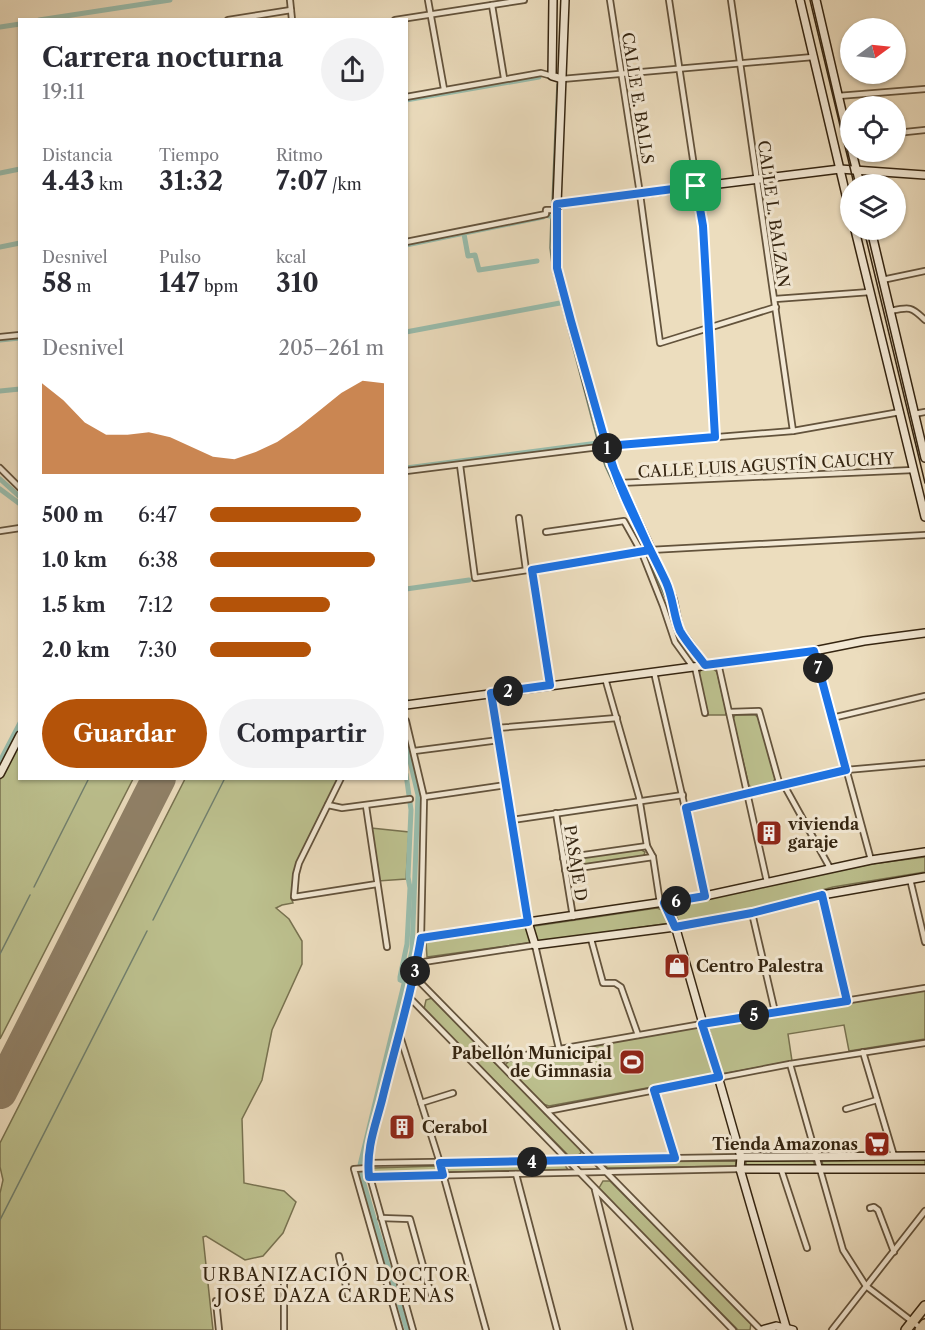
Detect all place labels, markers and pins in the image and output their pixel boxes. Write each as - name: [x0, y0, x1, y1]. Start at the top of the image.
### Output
- pin: [670, 160, 721, 211]
- pin: 1: [592, 433, 622, 463]
- pin: 7: [803, 653, 833, 683]
- pin: 2: [493, 676, 523, 706]
- place label: vivienda garaje: [787, 814, 860, 852]
- building icon: vivienda garaje: [754, 818, 784, 848]
- pin: 6: [661, 886, 691, 916]
- shop icon: Centro Palestra: [662, 951, 692, 981]
- pin: 3: [400, 956, 430, 986]
- place label: Centro Palestra: [696, 956, 824, 976]
- pin: 5: [739, 1000, 769, 1030]
- place label: Pabellón Municipal de Gimnasia: [452, 1043, 613, 1081]
- sports icon: Pabellón Municipal de Gimnasia: [617, 1047, 647, 1077]
- building icon: Cerabol: [387, 1112, 417, 1142]
- place label: Cerabol: [422, 1117, 488, 1137]
- supermarket icon: Tienda Amazonas: [862, 1129, 892, 1159]
- place label: Tienda Amazonas: [712, 1134, 858, 1154]
- pin: 4: [517, 1147, 547, 1177]

